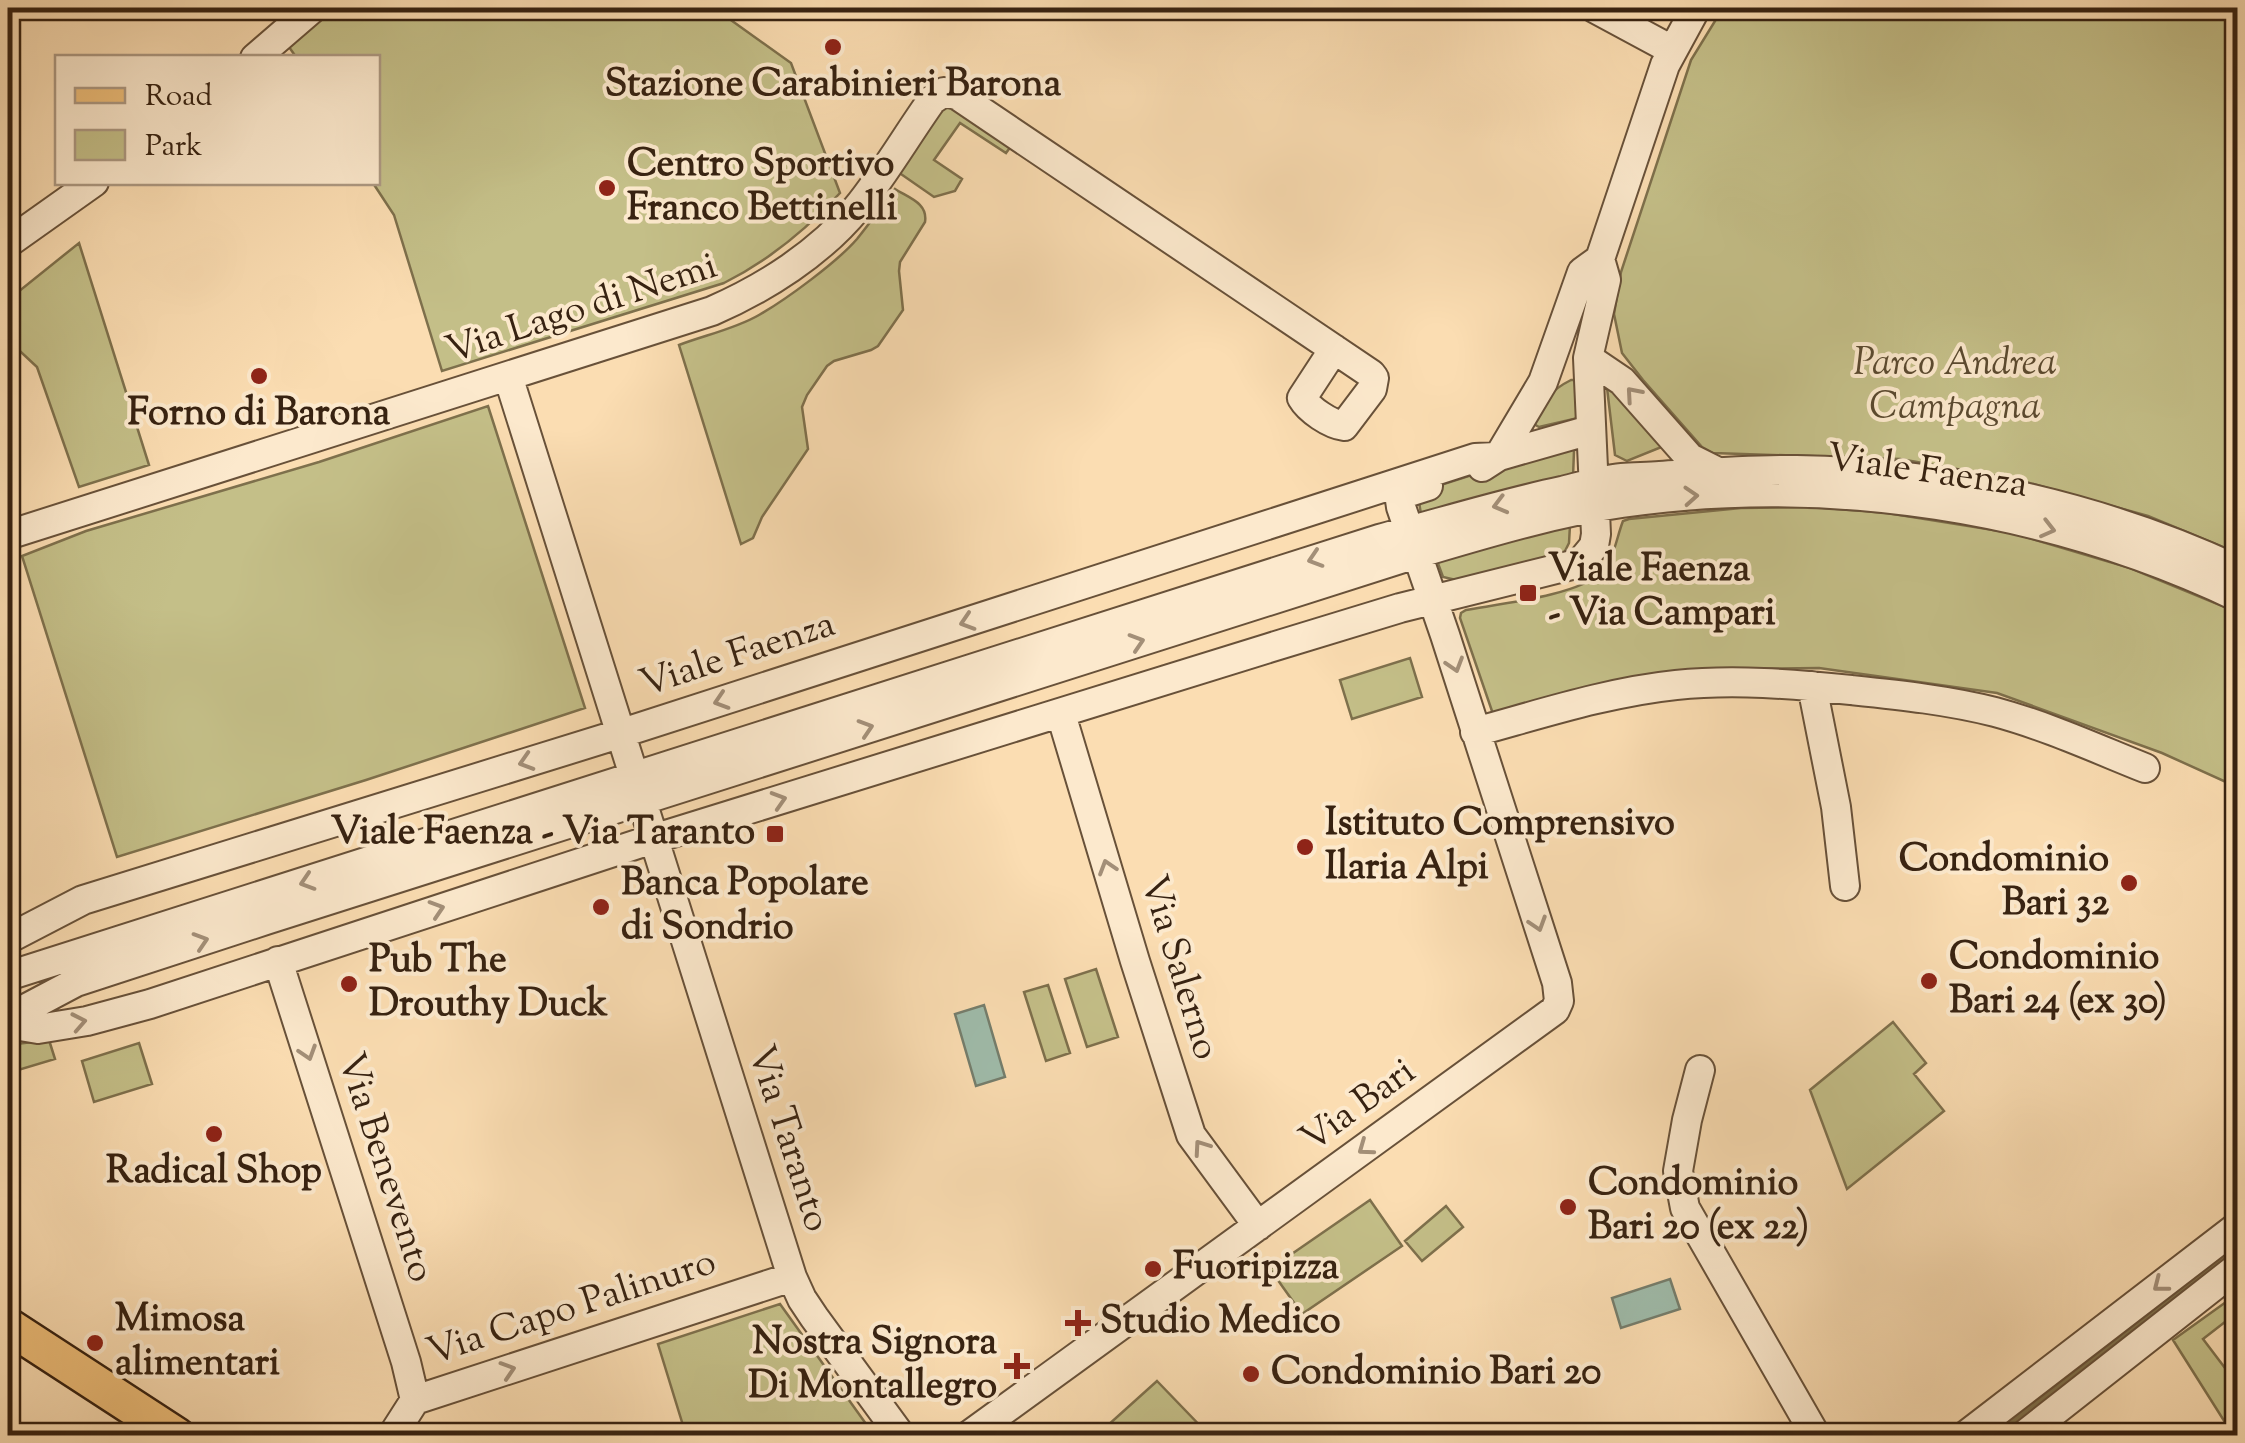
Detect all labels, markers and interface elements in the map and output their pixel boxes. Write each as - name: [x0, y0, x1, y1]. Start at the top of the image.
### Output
- marker: Stazione Carabinieri Barona: [822, 36, 844, 58]
- legend: [55, 55, 380, 185]
- place label: Stazione Carabinieri Barona: [605, 59, 1062, 113]
- text: Road: [145, 76, 212, 119]
- text: Park: [145, 126, 202, 169]
- place label: Centro Sportivo Franco Bettinelli: [627, 139, 897, 237]
- marker: Centro Sportivo Franco Bettinelli: [596, 177, 618, 199]
- street label: Via Lago di Nemi: [440, 241, 724, 379]
- park label: Parco Andrea Campagna: [1853, 338, 2057, 436]
- marker: Forno di Barona: [248, 365, 270, 387]
- place label: Forno di Barona: [128, 388, 391, 442]
- one-way arrow: [1627, 388, 1645, 406]
- street label: Viale Faenza: [1823, 432, 2031, 514]
- one-way arrow: [1683, 486, 1699, 508]
- one-way arrow: [1492, 494, 1509, 515]
- one-way arrow: [2039, 517, 2056, 538]
- place label: Viale Faenza - Via Campari: [1548, 544, 1776, 642]
- one-way arrow: [1307, 548, 1324, 568]
- marker: Viale Faenza - Via Campari: [1517, 582, 1539, 604]
- street label: Viale Faenza: [633, 599, 843, 713]
- one-way arrow: [959, 610, 976, 630]
- one-way arrow: [1128, 633, 1145, 653]
- one-way arrow: [1443, 656, 1463, 673]
- one-way arrow: [713, 689, 730, 710]
- one-way arrow: [857, 719, 874, 740]
- one-way arrow: [518, 750, 535, 771]
- one-way arrow: [770, 792, 787, 812]
- place label: Istituto Comprensivo Ilaria Alpi: [1325, 798, 1675, 896]
- place label: Viale Faenza - Via Taranto: [331, 807, 755, 861]
- marker: Viale Faenza - Via Taranto: [764, 823, 786, 845]
- place label: Condominio Bari 32: [1899, 834, 2109, 932]
- marker: Istituto Comprensivo Ilaria Alpi: [1294, 836, 1316, 858]
- place label: Banca Popolare di Sondrio: [621, 858, 869, 956]
- one-way arrow: [1098, 860, 1119, 877]
- street label: Via Salerno: [1124, 869, 1232, 1067]
- one-way arrow: [299, 870, 316, 890]
- marker: Condominio Bari 32: [2118, 872, 2140, 894]
- marker: Banca Popolare di Sondrio: [590, 896, 612, 918]
- one-way arrow: [428, 900, 445, 921]
- one-way arrow: [1526, 915, 1546, 932]
- place label: Condominio Bari 24 (ex 30): [1949, 932, 2167, 1030]
- one-way arrow: [192, 933, 209, 953]
- place label: Pub The Drouthy Duck: [369, 935, 608, 1033]
- marker: Condominio Bari 24 (ex 30): [1918, 970, 1940, 992]
- marker: Pub The Drouthy Duck: [338, 973, 360, 995]
- one-way arrow: [70, 1012, 87, 1033]
- street label: Via Taranto: [732, 1039, 842, 1239]
- one-way arrow: [296, 1044, 316, 1061]
- street label: Via Benevento: [322, 1046, 446, 1290]
- street label: Via Bari: [1290, 1047, 1428, 1167]
- marker: Radical Shop: [203, 1123, 225, 1145]
- one-way arrow: [1358, 1136, 1377, 1155]
- one-way arrow: [1195, 1140, 1213, 1159]
- place label: Radical Shop: [106, 1146, 322, 1200]
- place label: Condominio Bari 20 (ex 22): [1588, 1158, 1809, 1256]
- marker: Condominio Bari 20 (ex 22): [1557, 1196, 1579, 1218]
- street label: Via Capo Palinuro: [421, 1237, 723, 1381]
- place label: Fuoripizza: [1173, 1242, 1340, 1296]
- marker: Fuoripizza: [1142, 1258, 1164, 1280]
- one-way arrow: [2153, 1274, 2171, 1291]
- place label: Mimosa alimentari: [115, 1294, 280, 1392]
- place label: Studio Medico: [1100, 1296, 1341, 1350]
- marker: Studio Medico: [1065, 1310, 1091, 1336]
- place label: Nostra Signora Di Montallegro: [748, 1317, 997, 1415]
- marker: Mimosa alimentari: [84, 1332, 106, 1354]
- place label: Condominio Bari 20: [1271, 1347, 1601, 1401]
- marker: Nostra Signora Di Montallegro: [1006, 1355, 1028, 1377]
- one-way arrow: [498, 1361, 515, 1381]
- marker: Condominio Bari 20: [1240, 1363, 1262, 1385]

